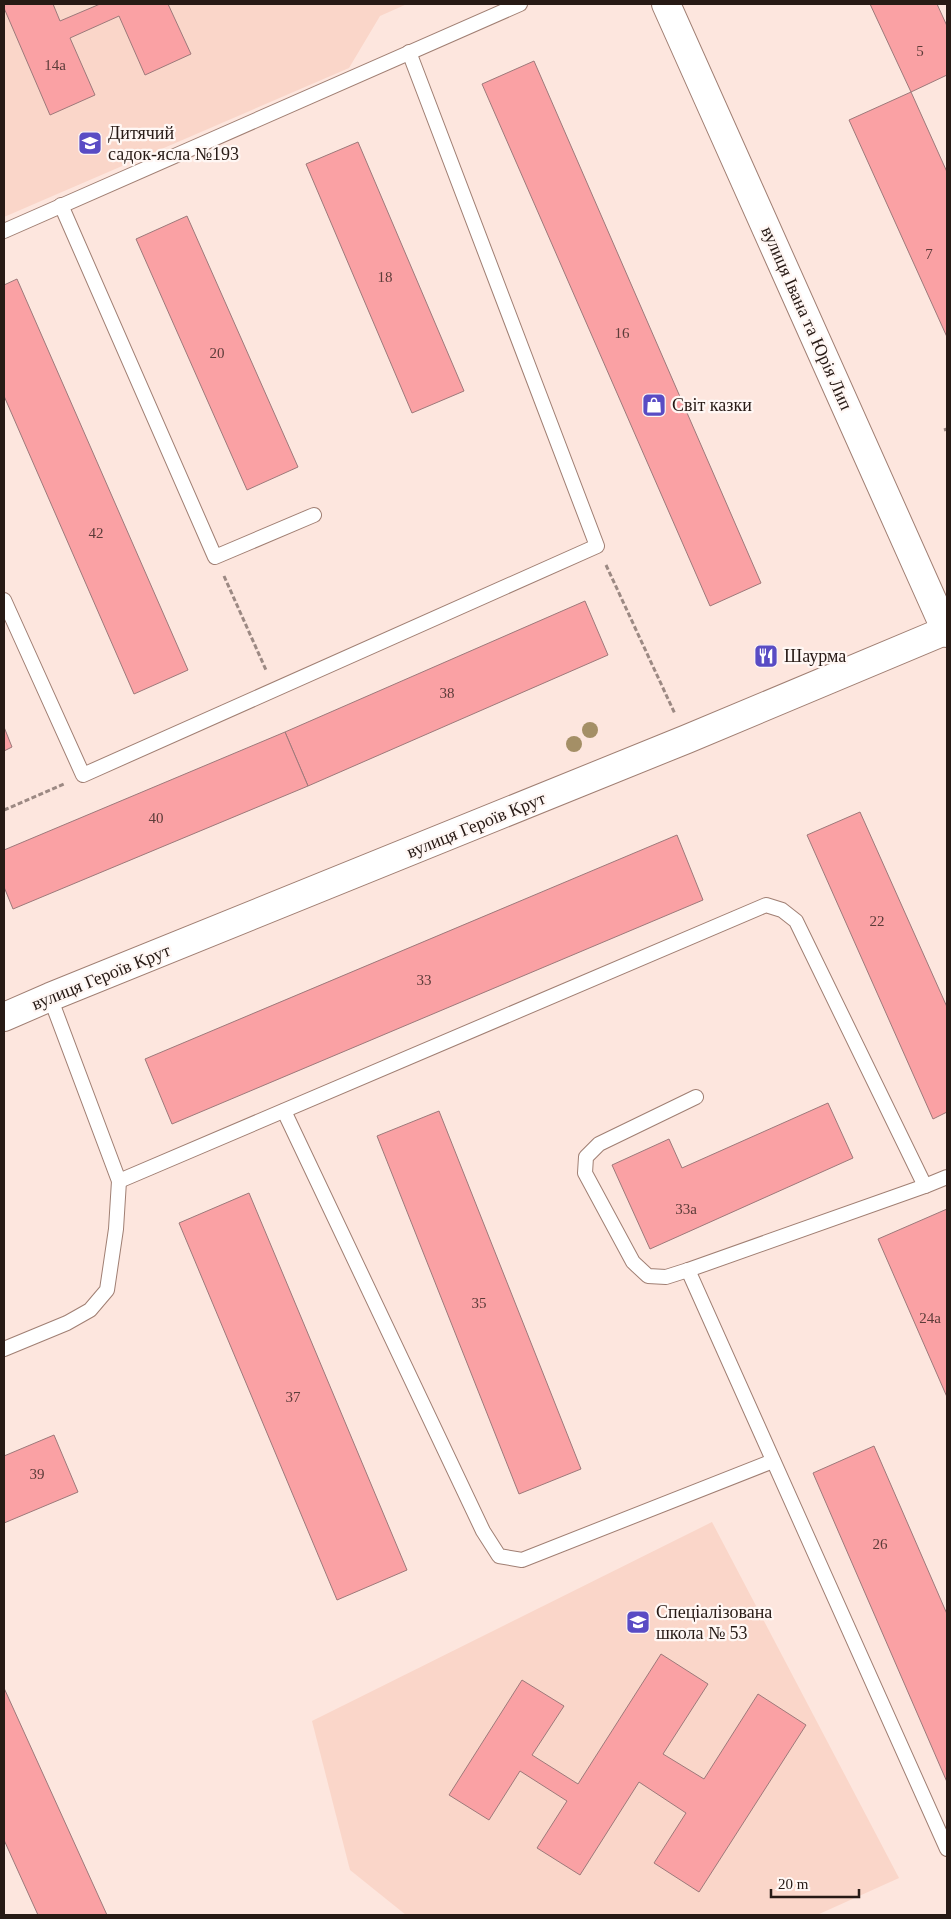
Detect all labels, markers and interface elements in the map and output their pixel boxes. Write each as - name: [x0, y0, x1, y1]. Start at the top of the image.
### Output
- house number: 5: [916, 43, 924, 59]
- house number: 14а: [44, 57, 66, 73]
- place label: Дитячий садок-ясла №193: [108, 123, 239, 164]
- school or university icon: Дитячий садок-ясла №193: [77, 130, 103, 156]
- street label: вулиця Івана та Юрія Лип: [757, 223, 857, 413]
- house number: 7: [925, 246, 933, 262]
- house number: 18: [378, 269, 393, 285]
- house number: 16: [615, 325, 630, 341]
- house number: 20: [210, 345, 225, 361]
- shop icon: Світ казки: [641, 392, 667, 418]
- place label: Світ казки: [672, 395, 752, 415]
- house number: 42: [89, 525, 104, 541]
- restaurant icon: Шаурма: [753, 643, 779, 669]
- place label: Шаурма: [784, 646, 846, 666]
- house number: 38: [440, 685, 455, 701]
- street label: вулиця Героїв Крут: [404, 788, 548, 862]
- house number: 40: [149, 810, 164, 826]
- house number: 22: [870, 913, 885, 929]
- street label: вулиця Героїв Крут: [29, 940, 173, 1014]
- house number: 33: [417, 972, 432, 988]
- house number: 33а: [675, 1201, 697, 1217]
- house number: 35: [472, 1295, 487, 1311]
- house number: 24а: [919, 1310, 941, 1326]
- house number: 37: [286, 1389, 301, 1405]
- house number: 39: [30, 1466, 45, 1482]
- house number: 26: [873, 1536, 888, 1552]
- place label: Спеціалізована школа № 53: [656, 1602, 772, 1643]
- school or university icon: Спеціалізована школа № 53: [625, 1609, 651, 1635]
- scale bar: [771, 1866, 858, 1898]
- text: 20 m: [778, 1876, 809, 1892]

